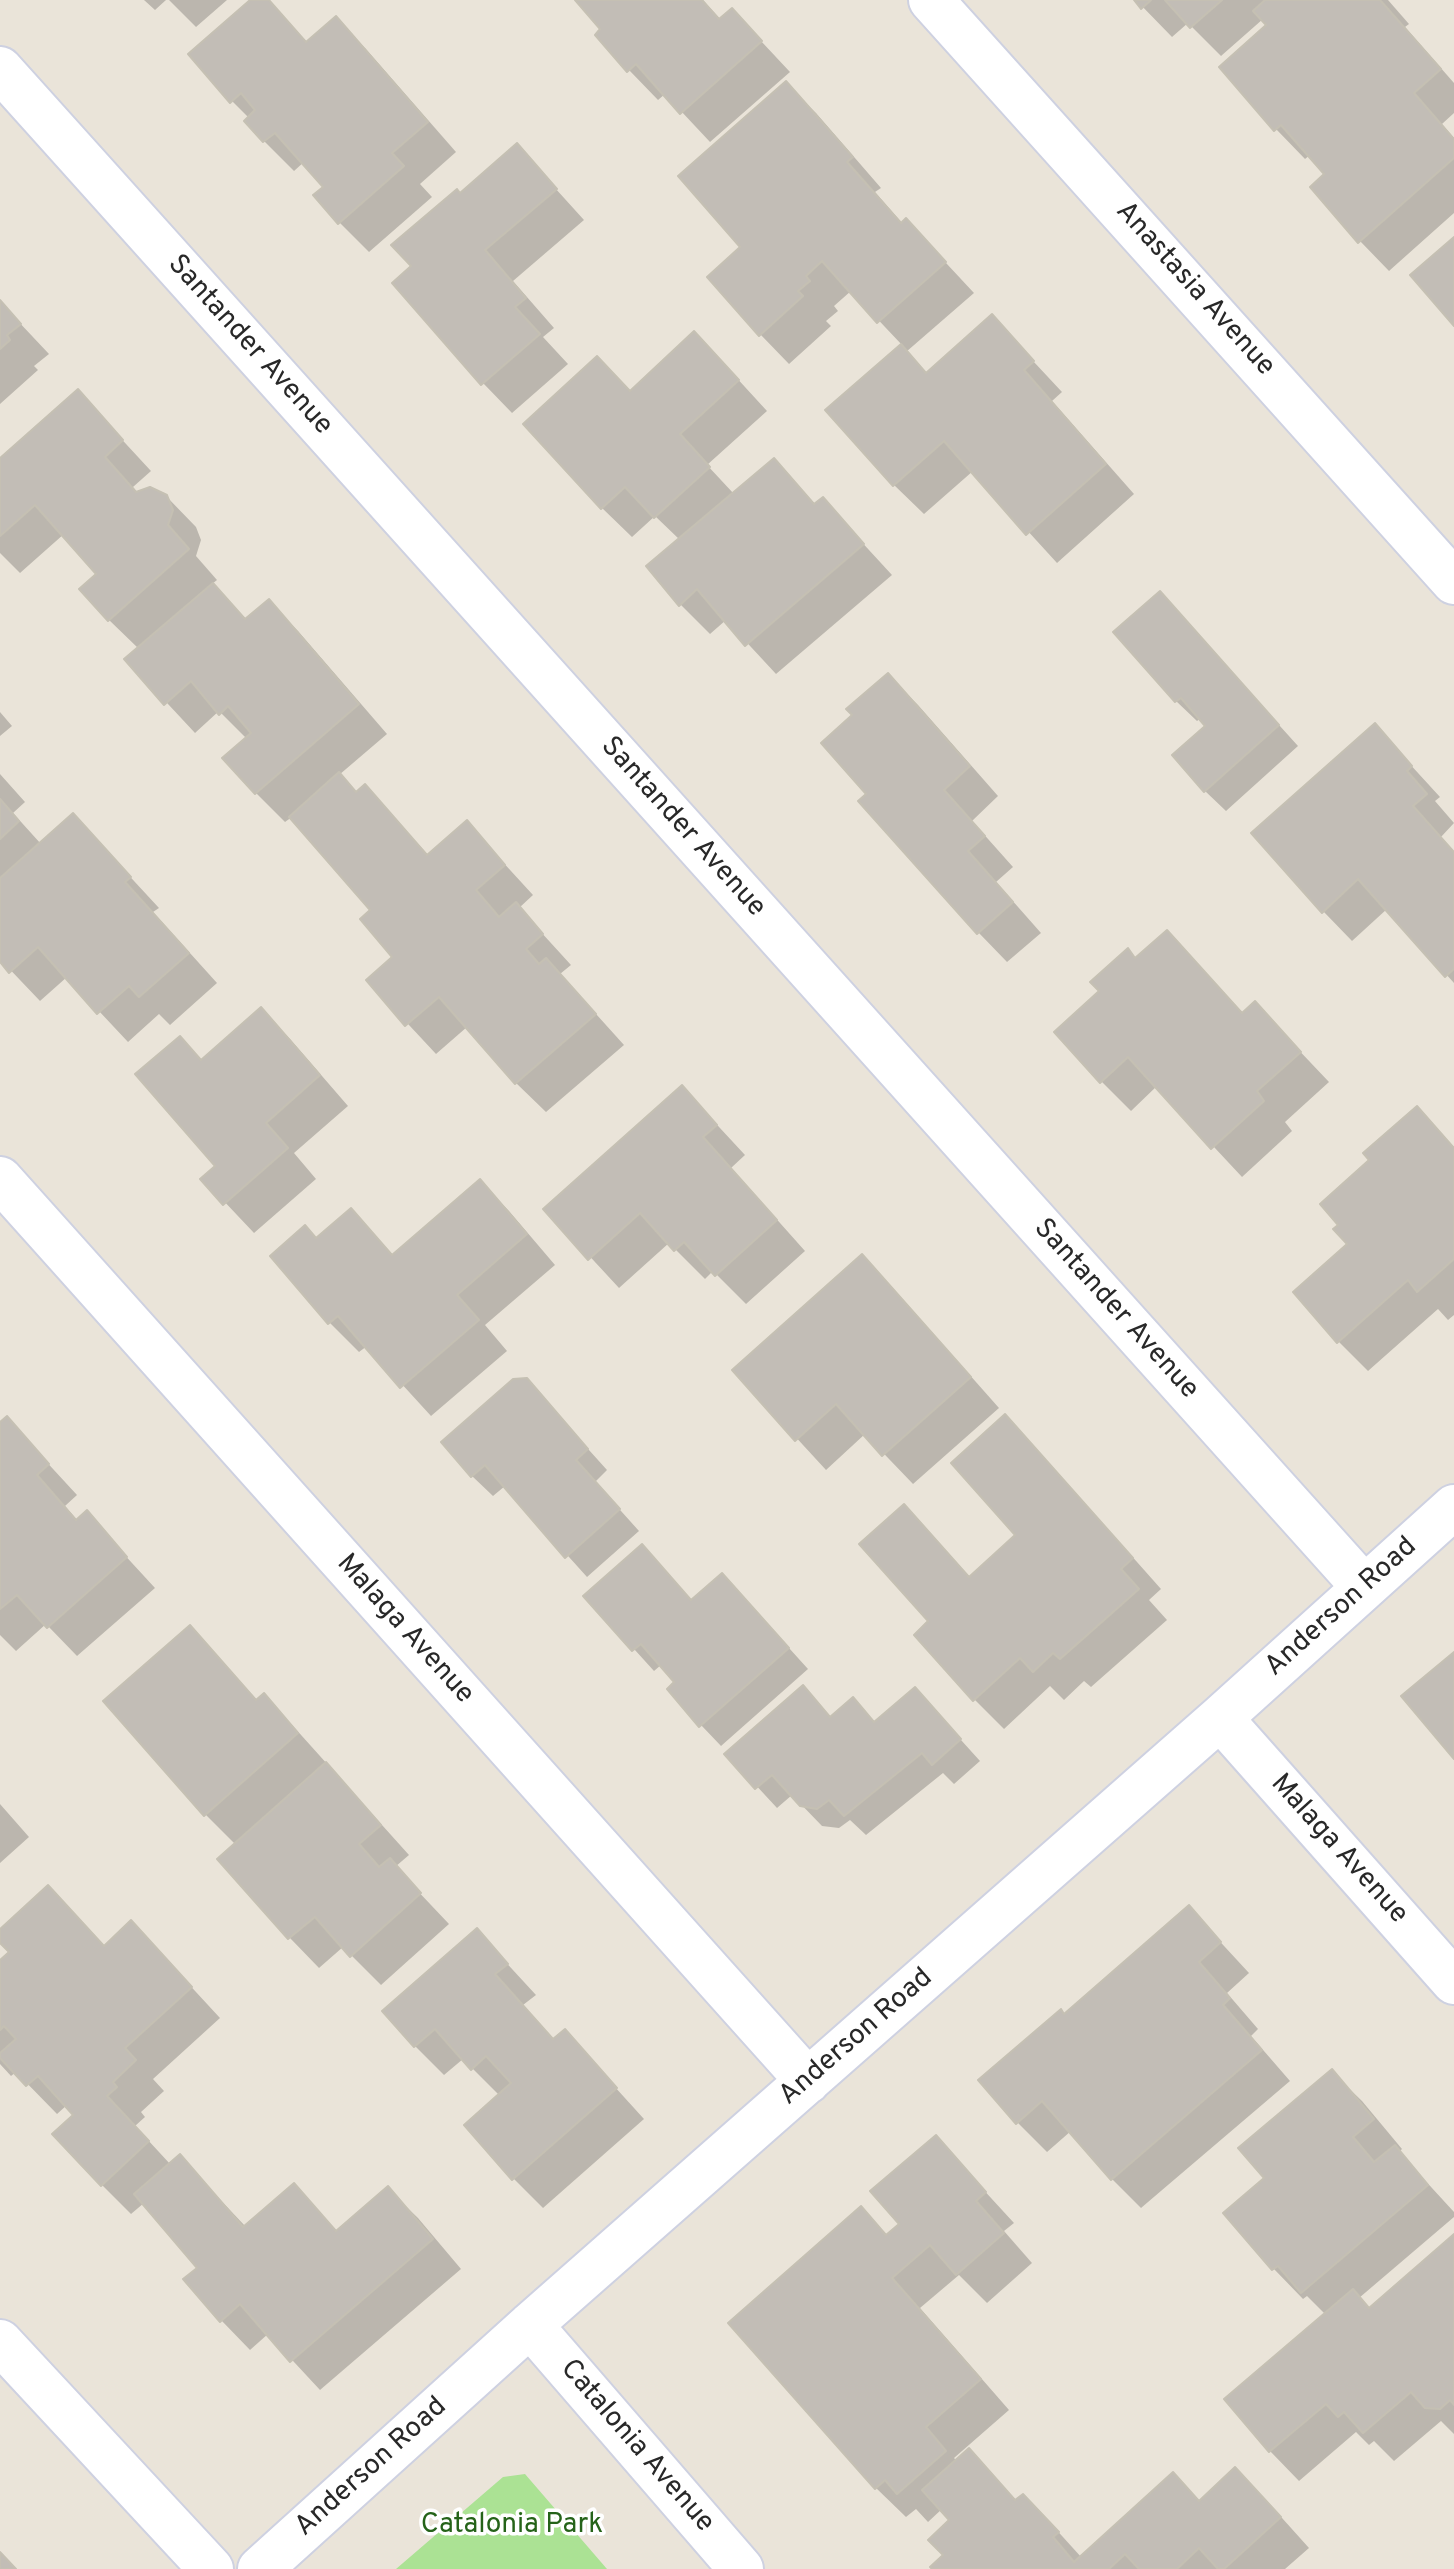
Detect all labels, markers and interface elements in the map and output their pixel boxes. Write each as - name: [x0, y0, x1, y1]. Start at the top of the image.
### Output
- street label: Anastasia Avenue: [1107, 196, 1281, 384]
- street label: Santander Avenue: [159, 249, 339, 443]
- street label: Santander Avenue: [592, 731, 772, 925]
- street label: Santander Avenue: [1025, 1213, 1205, 1407]
- street label: Anderson Road: [1259, 1531, 1425, 1685]
- street label: Malaga Avenue: [328, 1548, 480, 1712]
- street label: Malaga Avenue: [1262, 1768, 1414, 1932]
- street label: Anderson Road: [773, 1962, 941, 2114]
- street label: Catalonia Avenue: [552, 2354, 720, 2540]
- street label: Anderson Road: [289, 2391, 455, 2545]
- park label: Catalonia Park: [421, 2509, 603, 2543]

